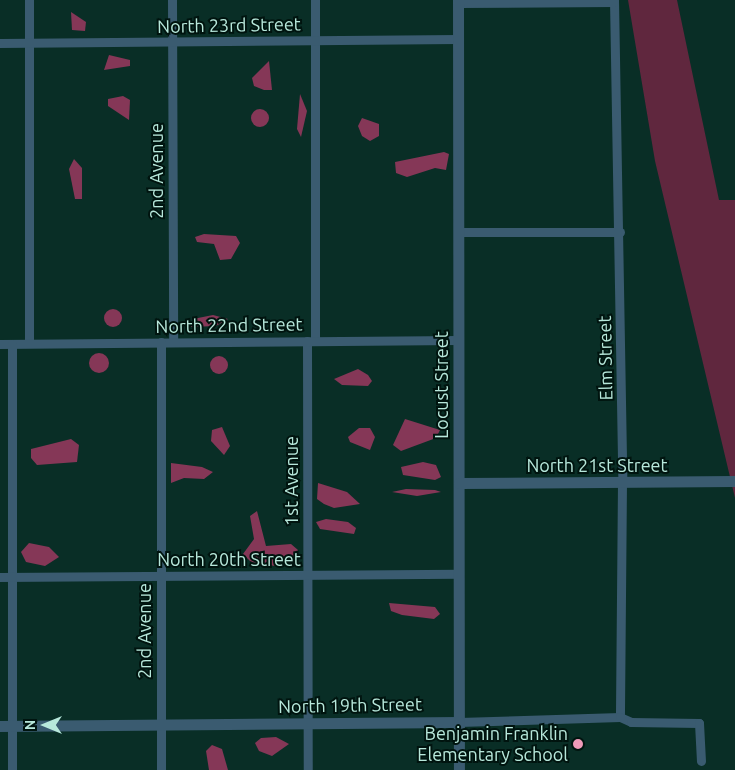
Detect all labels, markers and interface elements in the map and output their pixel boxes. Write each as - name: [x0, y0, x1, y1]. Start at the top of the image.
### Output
- street label: North 23rd Street: [157, 13, 301, 37]
- street label: 2nd Avenue: [145, 123, 167, 219]
- street label: North 22nd Street: [155, 313, 303, 337]
- street label: Elm Street: [593, 315, 617, 401]
- street label: Locust Street: [430, 331, 452, 439]
- street label: 1st Avenue: [280, 436, 302, 526]
- street label: North 21st Street: [526, 454, 668, 476]
- street label: North 20th Street: [157, 548, 301, 570]
- street label: 2nd Avenue: [133, 583, 155, 679]
- street label: North 19th Street: [278, 693, 422, 717]
- north arrow: [20, 700, 70, 750]
- text: N: [22, 720, 38, 730]
- place label: Benjamin Franklin Elementary School: [417, 723, 568, 766]
- marker: Benjamin Franklin Elementary School: [572, 738, 584, 750]

